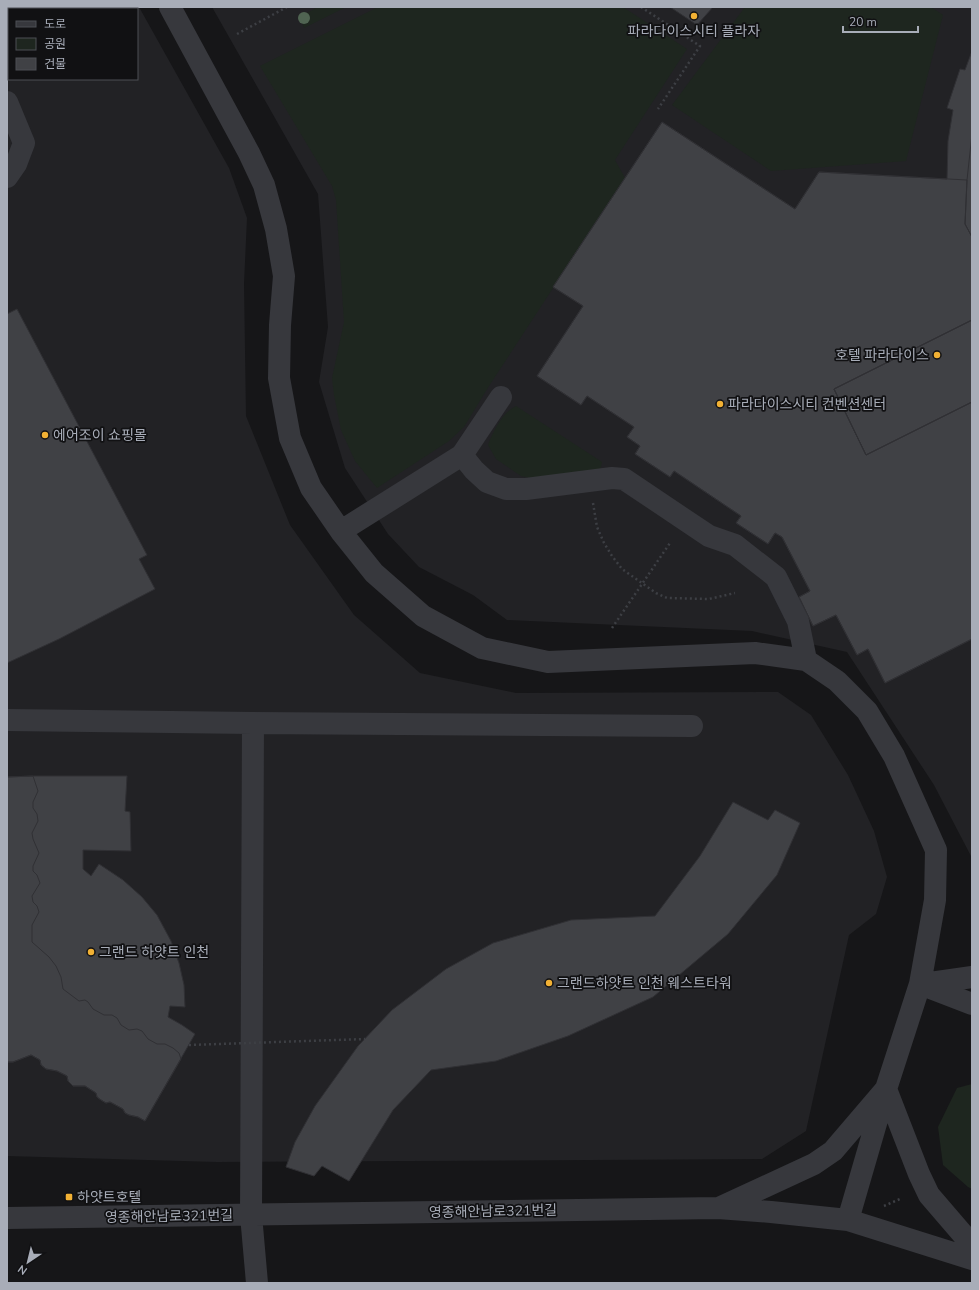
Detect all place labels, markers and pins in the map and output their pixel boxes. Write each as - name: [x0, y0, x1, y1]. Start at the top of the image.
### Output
- marker: 파라다이스시티 플라자: [689, 11, 699, 21]
- place label: 파라다이스시티 플라자: [628, 22, 760, 41]
- place label: 호텔 파라다이스: [835, 346, 929, 365]
- marker: 호텔 파라다이스: [932, 350, 942, 360]
- place label: 파라다이스시티 컨벤션센터: [728, 395, 886, 414]
- marker: 파라다이스시티 컨벤션센터: [715, 399, 725, 409]
- place label: 에어조이 쇼핑몰: [53, 426, 147, 445]
- marker: 에어조이 쇼핑몰: [40, 430, 50, 440]
- place label: 그랜드 하얏트 인천: [99, 943, 209, 962]
- marker: 그랜드 하얏트 인천: [86, 947, 96, 957]
- place label: 그랜드하얏트 인천 웨스트타워: [557, 974, 732, 993]
- marker: 그랜드하얏트 인천 웨스트타워: [544, 978, 554, 988]
- place label: 하얏트호텔: [77, 1188, 141, 1207]
- marker: 하얏트호텔: [64, 1192, 74, 1202]

